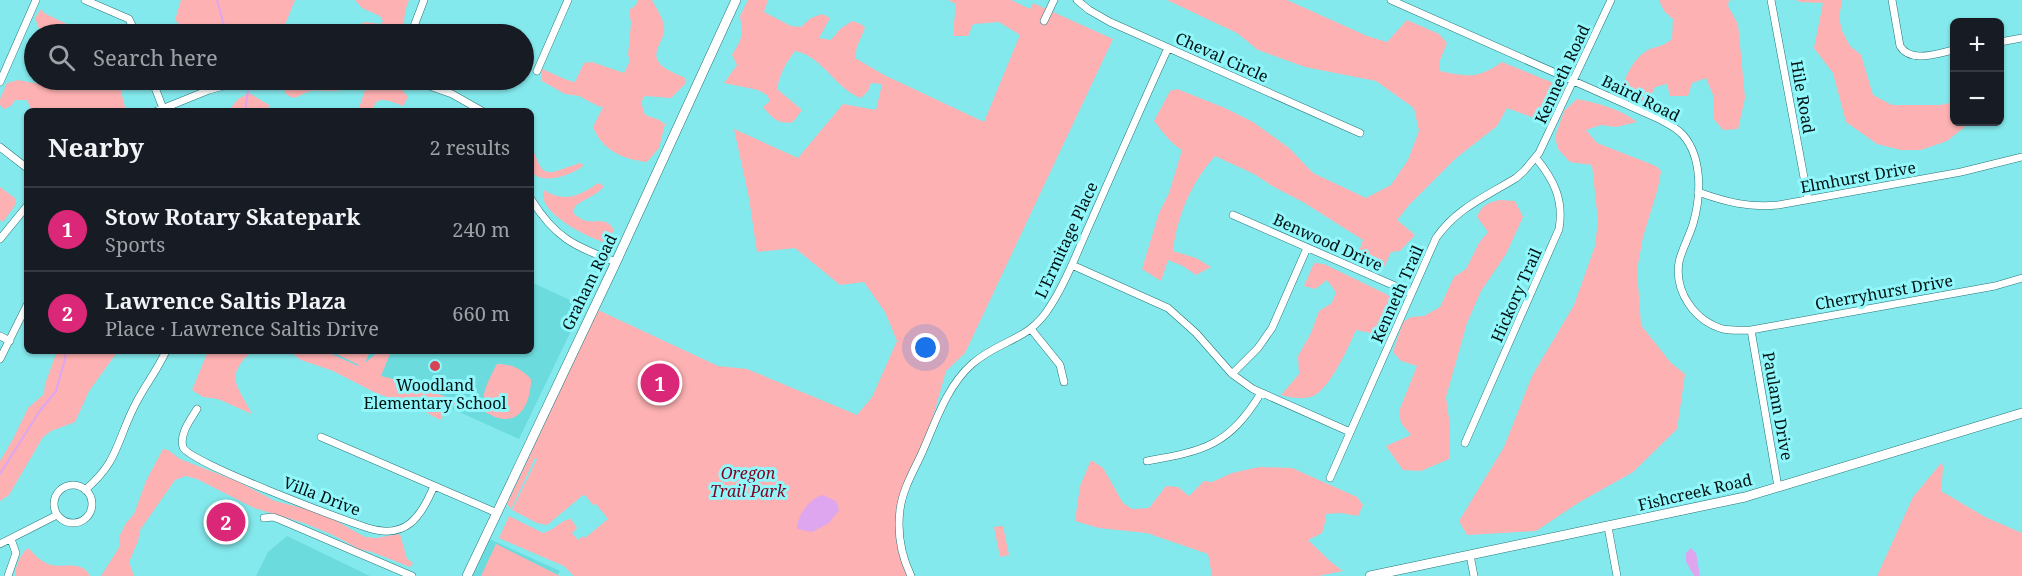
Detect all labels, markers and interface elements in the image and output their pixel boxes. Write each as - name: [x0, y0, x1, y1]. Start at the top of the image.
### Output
- map controls: [1950, 18, 2004, 126]
- button: +: [1950, 18, 2004, 72]
- street label: Kenneth Road: [1529, 21, 1595, 127]
- search box: [24, 24, 534, 90]
- street label: Cheval Circle: [1172, 27, 1272, 87]
- icon: search: [45, 41, 78, 74]
- text: Search here: [93, 42, 218, 72]
- street label: Hile Road: [1786, 59, 1820, 136]
- street label: Baird Road: [1598, 70, 1684, 127]
- button: −: [1950, 72, 2004, 126]
- text: Nearby: [48, 129, 144, 165]
- text: 2 results: [430, 134, 510, 161]
- street label: Elmhurst Drive: [1798, 156, 1918, 198]
- street label: L'Ermitage Place: [1029, 178, 1103, 302]
- text: Stow Rotary Skatepark: [105, 201, 360, 231]
- street label: Benwood Drive: [1270, 208, 1386, 276]
- text: 1: [62, 216, 73, 243]
- text: 240 m: [452, 216, 510, 243]
- street label: Graham Road: [556, 230, 622, 334]
- text: Sports: [105, 231, 165, 258]
- street label: Kenneth Trail: [1366, 242, 1428, 346]
- street label: Hickory Trail: [1485, 244, 1547, 346]
- street label: Cherryhurst Drive: [1813, 269, 1955, 315]
- text: Lawrence Saltis Plaza: [105, 285, 347, 315]
- text: 2: [62, 300, 73, 327]
- text: 660 m: [452, 300, 510, 327]
- text: Place · Lawrence Saltis Drive: [105, 315, 379, 342]
- your location: [911, 333, 940, 362]
- street label: Paulann Drive: [1758, 350, 1798, 462]
- marker: Woodland Elementary School: [428, 359, 442, 373]
- pin: 1: [640, 360, 680, 406]
- place label: Woodland Elementary School: [363, 374, 507, 414]
- park label: Oregon Trail Park: [710, 462, 787, 502]
- street label: Fishcreek Road: [1636, 468, 1754, 516]
- street label: Villa Drive: [280, 471, 364, 521]
- pin: 2: [206, 500, 246, 544]

